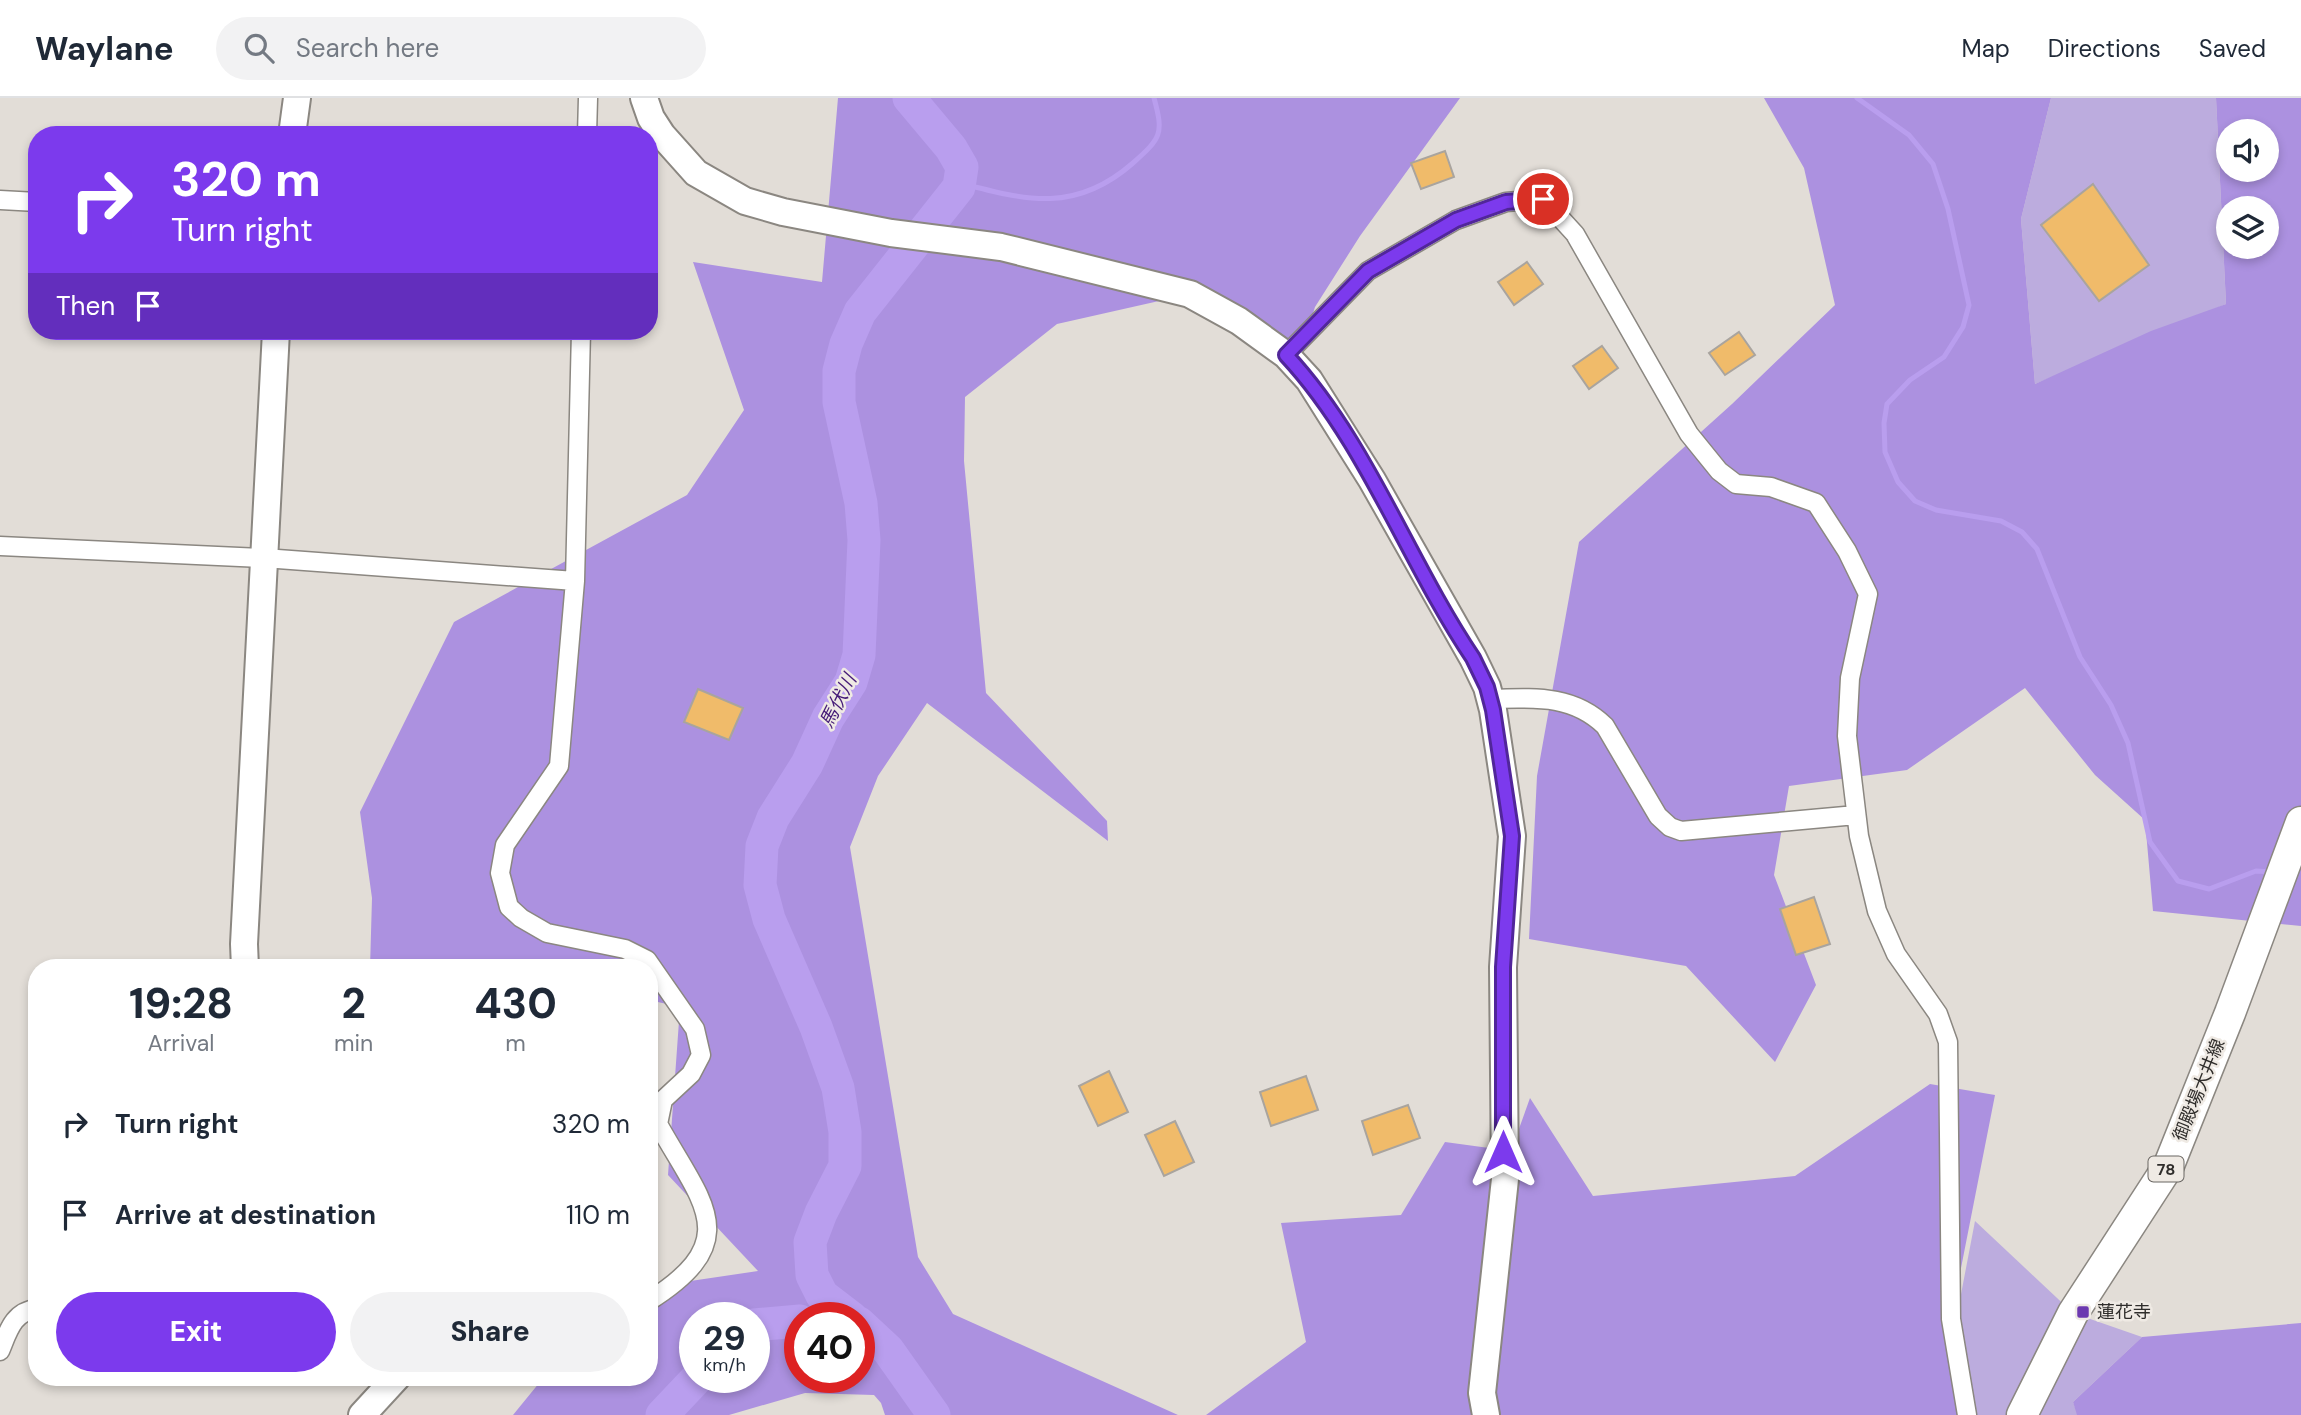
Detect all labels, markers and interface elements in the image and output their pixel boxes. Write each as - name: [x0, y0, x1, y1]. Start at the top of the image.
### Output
- search box: [216, 17, 706, 80]
- text: Waylane: [35, 27, 174, 70]
- icon: search: [240, 29, 278, 67]
- text: Search here: [296, 31, 439, 65]
- text: Map: [1962, 33, 2010, 64]
- text: Directions: [2048, 33, 2161, 64]
- text: Saved: [2199, 33, 2266, 64]
- map controls: [2216, 119, 2279, 259]
- button: sound: [2216, 119, 2279, 182]
- text: 320 m: [171, 147, 321, 211]
- icon: right: [56, 154, 147, 245]
- pin: [1513, 169, 1573, 229]
- icon: arrive: [1524, 180, 1562, 218]
- button: layers: [2216, 196, 2279, 259]
- text: Turn right: [171, 209, 313, 251]
- icon: arrive: [129, 287, 167, 325]
- text: Then: [56, 289, 115, 323]
- water label: 馬伏川: [814, 668, 863, 732]
- text: 19:28: [129, 976, 233, 1031]
- text: 2: [341, 976, 366, 1031]
- text: 430: [474, 976, 557, 1031]
- text: Arrival: [148, 1028, 215, 1058]
- text: min: [334, 1028, 373, 1058]
- text: m: [505, 1028, 526, 1058]
- street label: 御殿場大井線: [2168, 1035, 2230, 1145]
- icon: right: [56, 1105, 94, 1143]
- text: Turn right: [115, 1107, 239, 1141]
- text: 320 m: [552, 1107, 630, 1141]
- position arrow: [1466, 1115, 1540, 1189]
- road number: 78: [2148, 1156, 2184, 1182]
- icon: arrive: [56, 1196, 94, 1234]
- text: Arrive at destination: [115, 1198, 376, 1232]
- text: 110 m: [566, 1198, 630, 1232]
- button: Exit: [56, 1292, 336, 1372]
- button: Share: [350, 1292, 630, 1372]
- place label: 蓮花寺: [2097, 1300, 2151, 1324]
- speed limit sign: 40: [784, 1302, 875, 1393]
- marker: 蓮花寺: [2075, 1304, 2091, 1320]
- text: 29: [703, 1315, 746, 1361]
- text: km/h: [703, 1353, 746, 1377]

